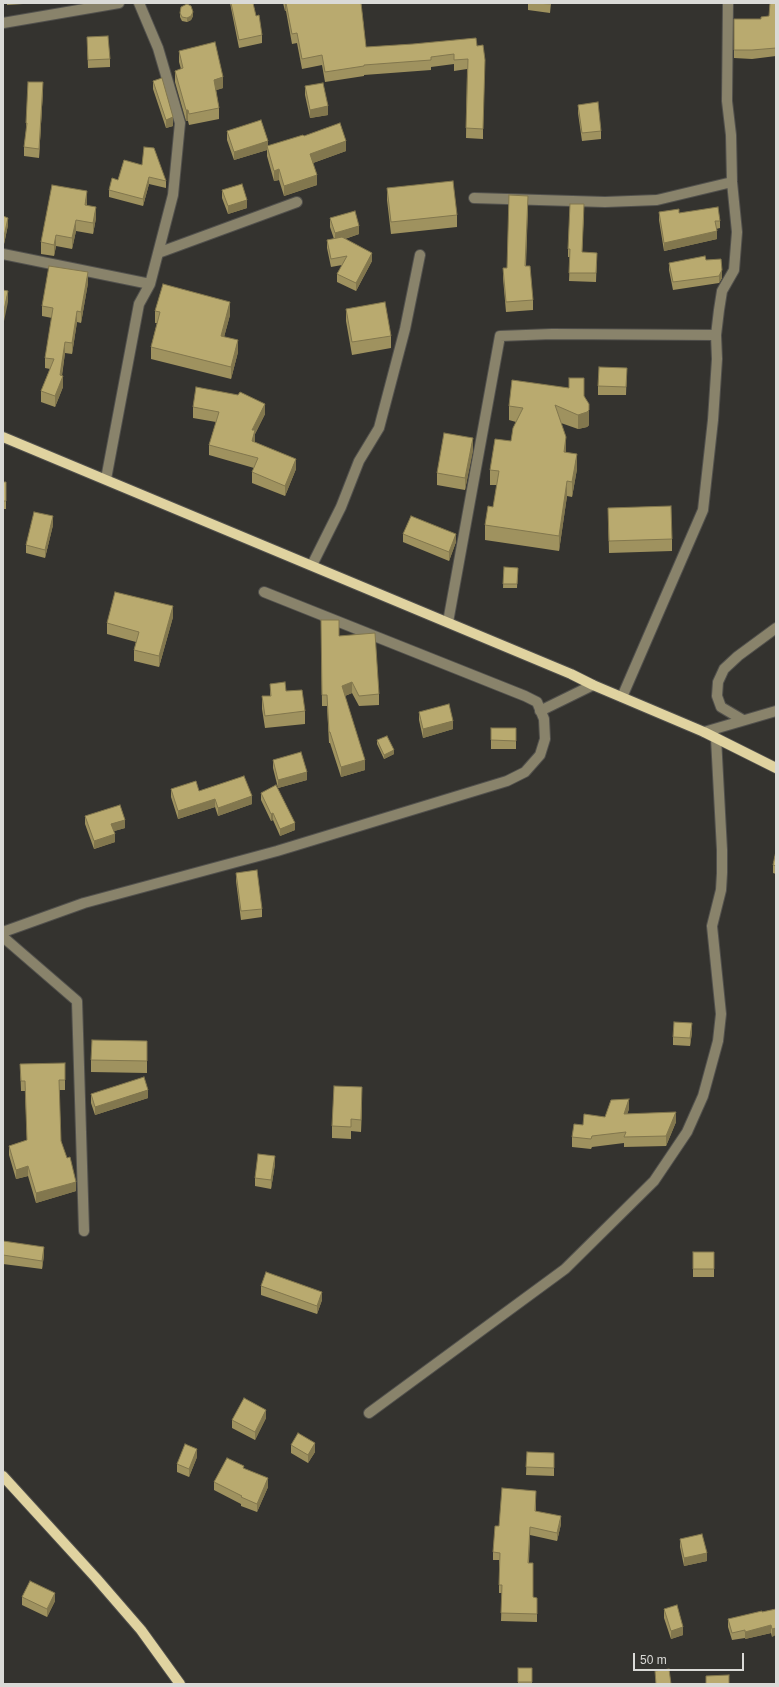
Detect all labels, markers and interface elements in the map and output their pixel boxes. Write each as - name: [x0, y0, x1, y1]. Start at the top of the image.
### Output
- scale bar: [635, 1645, 746, 1671]
- text: 50 m: [640, 1653, 667, 1667]

